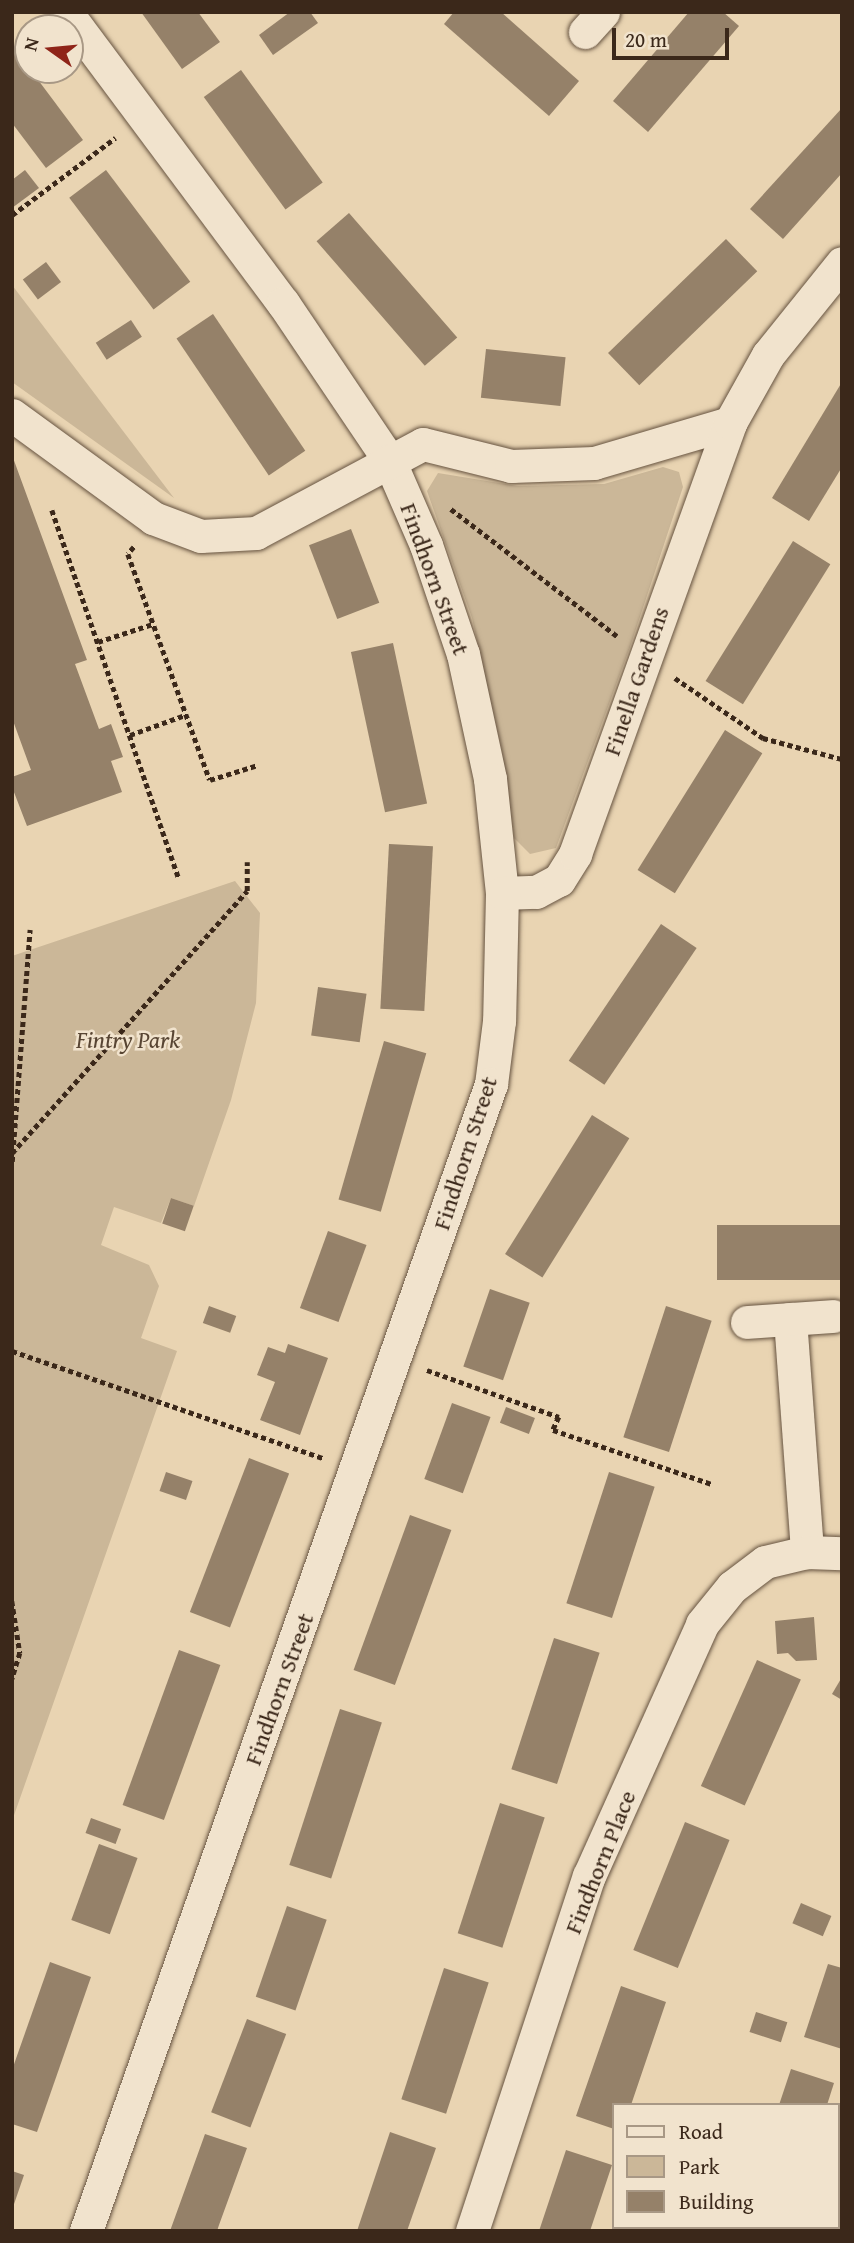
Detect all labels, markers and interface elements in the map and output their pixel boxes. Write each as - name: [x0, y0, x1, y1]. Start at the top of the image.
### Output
- north arrow: [14, 14, 84, 84]
- scale bar: [616, 14, 733, 58]
- text: 20 m: [625, 24, 667, 55]
- text: N: [15, 34, 46, 54]
- street label: Findhorn Street: [394, 499, 476, 659]
- street label: Finella Gardens: [597, 603, 675, 759]
- park label: Fintry Park: [76, 1026, 180, 1054]
- street label: Findhorn Street: [427, 1073, 503, 1233]
- street label: Findhorn Street: [238, 1609, 320, 1769]
- street label: Findhorn Place: [558, 1786, 642, 1938]
- legend: [612, 2103, 840, 2229]
- text: Road: [679, 2116, 723, 2147]
- text: Park: [679, 2151, 720, 2182]
- text: Building: [679, 2186, 753, 2217]

